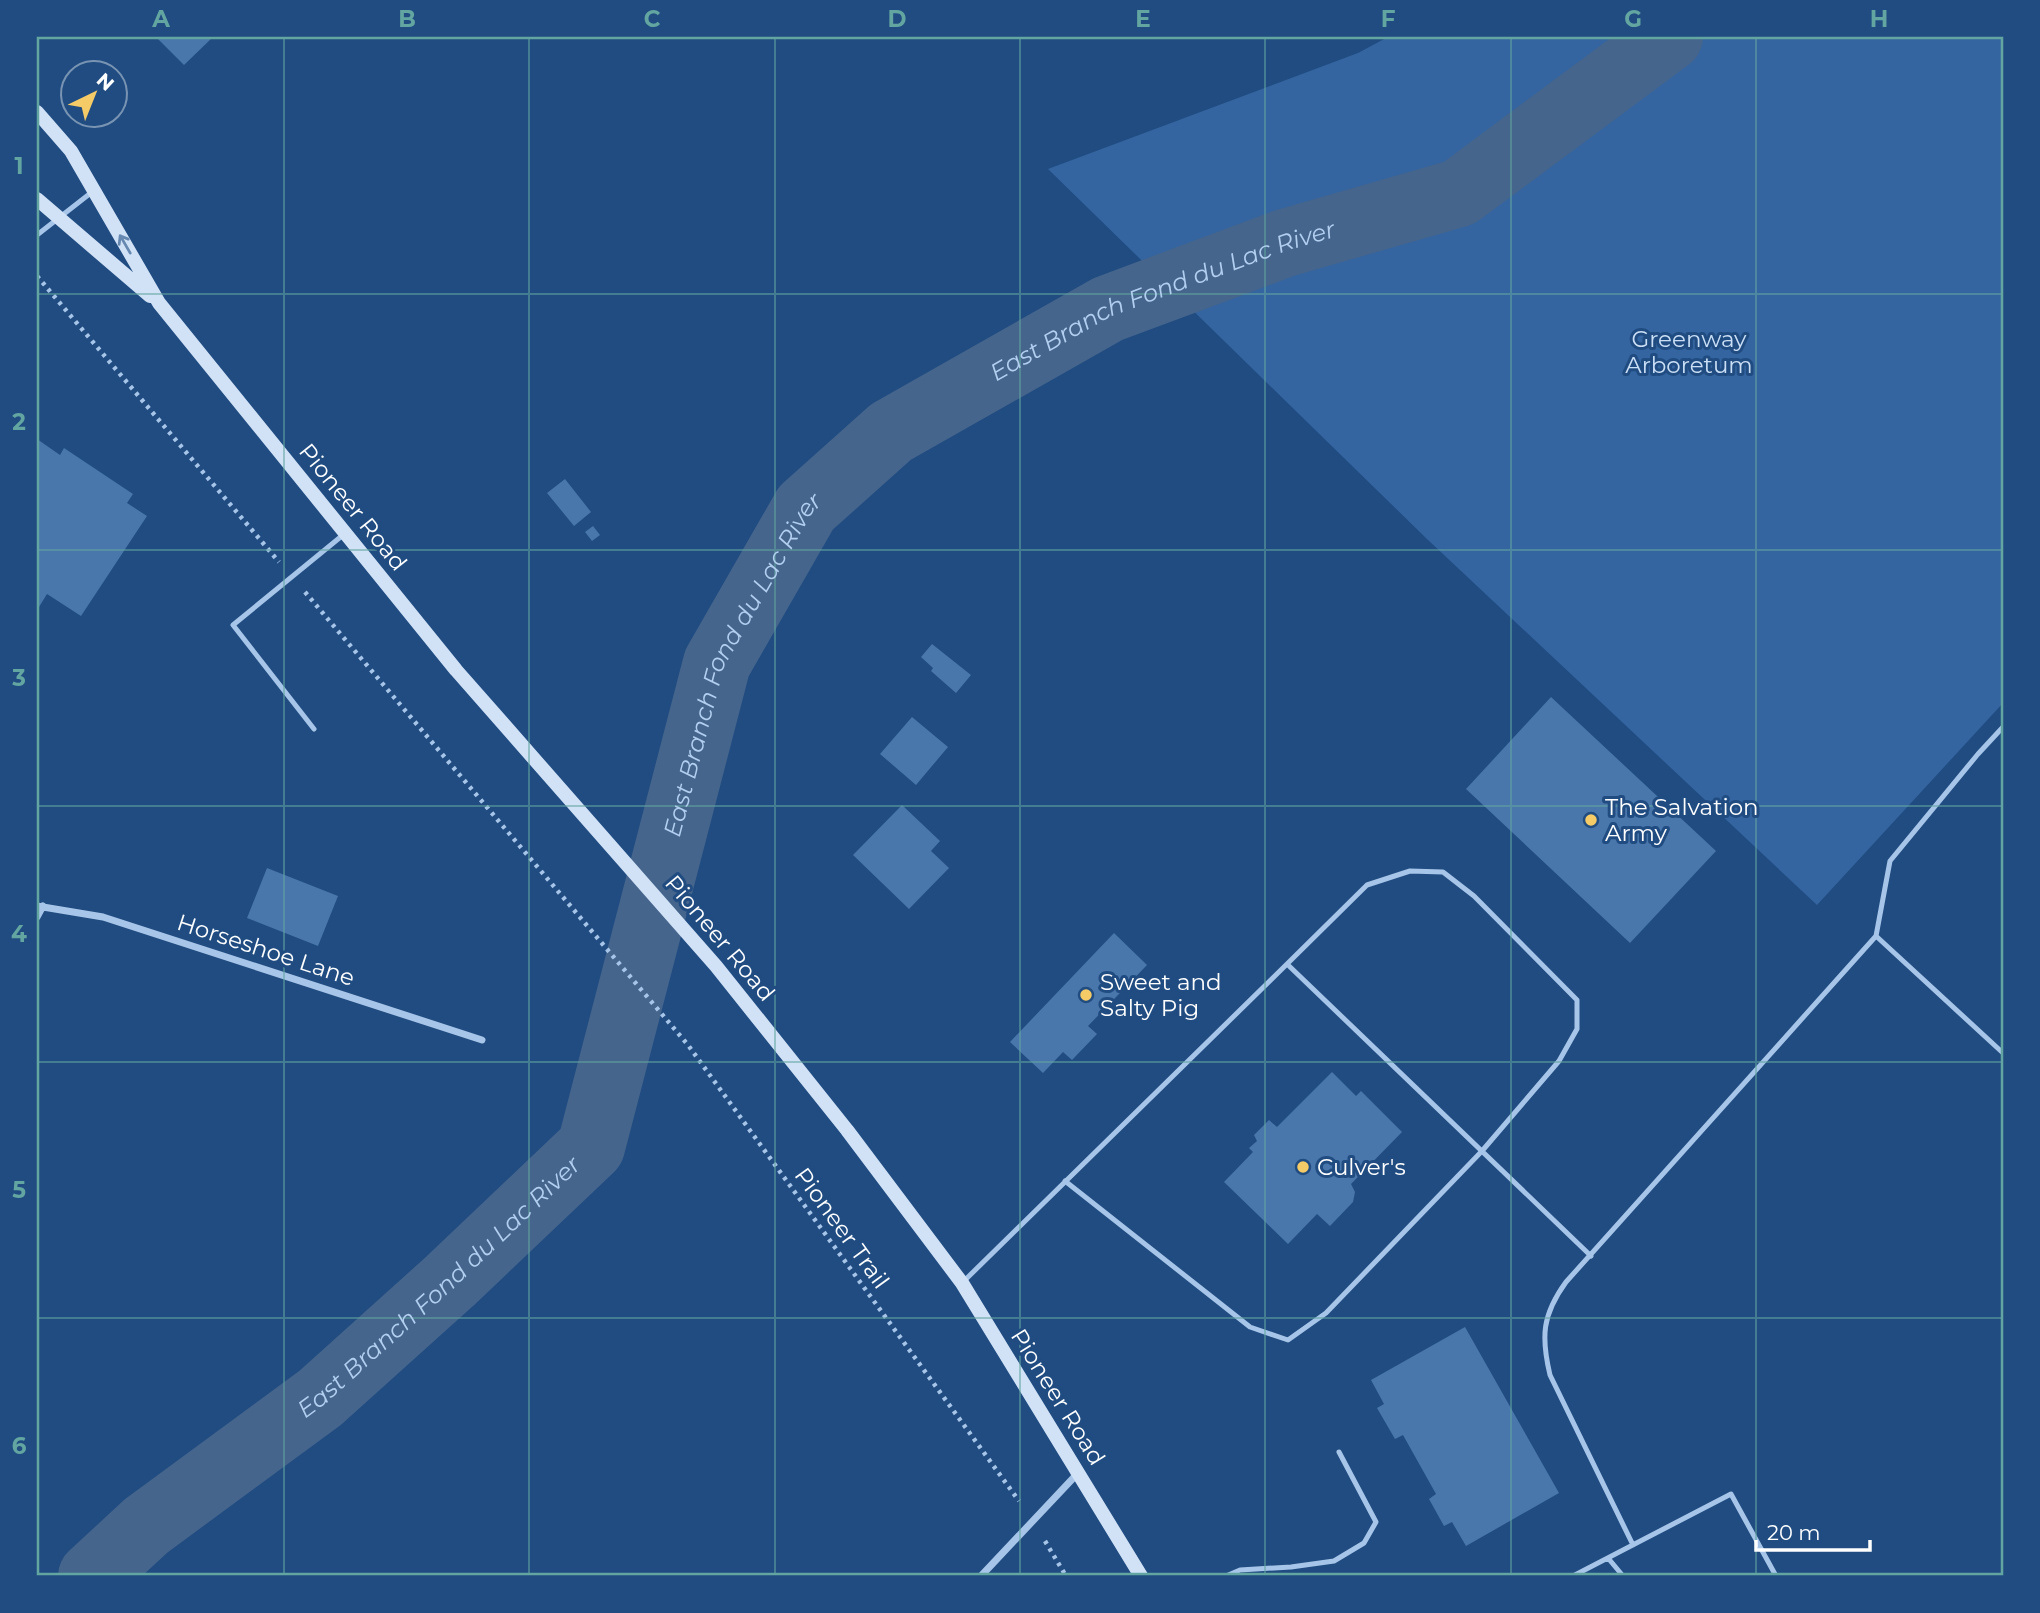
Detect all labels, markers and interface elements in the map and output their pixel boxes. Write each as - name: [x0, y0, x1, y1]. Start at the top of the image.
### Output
- text: A: [151, 5, 170, 33]
- text: B: [398, 5, 416, 33]
- text: C: [644, 5, 661, 33]
- text: D: [888, 5, 907, 33]
- text: E: [1135, 5, 1151, 33]
- text: F: [1381, 5, 1396, 33]
- text: G: [1624, 5, 1642, 33]
- text: H: [1870, 5, 1888, 33]
- north arrow: [60, 60, 130, 130]
- text: N: [92, 68, 119, 96]
- text: 1: [14, 152, 24, 180]
- water label: East Branch Fond du Lac River: [985, 214, 1340, 387]
- one-way arrow: [118, 235, 132, 255]
- park label: Greenway Arboretum: [1625, 325, 1753, 379]
- text: 2: [12, 408, 26, 436]
- street label: Pioneer Road: [293, 438, 413, 576]
- water label: East Branch Fond du Lac River: [657, 485, 828, 840]
- text: 3: [11, 664, 26, 692]
- place label: The Salvation Army: [1605, 793, 1759, 847]
- marker: The Salvation Army: [1583, 812, 1599, 828]
- street label: Pioneer Road: [659, 869, 781, 1007]
- street label: Horseshoe Lane: [174, 908, 358, 992]
- text: 4: [11, 920, 27, 948]
- place label: Sweet and Salty Pig: [1100, 968, 1222, 1022]
- marker: Sweet and Salty Pig: [1078, 987, 1094, 1003]
- water label: East Branch Fond du Lac River: [291, 1149, 587, 1424]
- place label: Culver's: [1317, 1153, 1406, 1181]
- marker: Culver's: [1295, 1159, 1311, 1175]
- street label: Pioneer Trail: [789, 1162, 895, 1294]
- text: 5: [12, 1176, 26, 1204]
- street label: Pioneer Road: [1005, 1323, 1111, 1471]
- text: 6: [12, 1432, 27, 1460]
- scale bar: [1756, 1508, 1870, 1552]
- text: 20 m: [1767, 1520, 1821, 1545]

